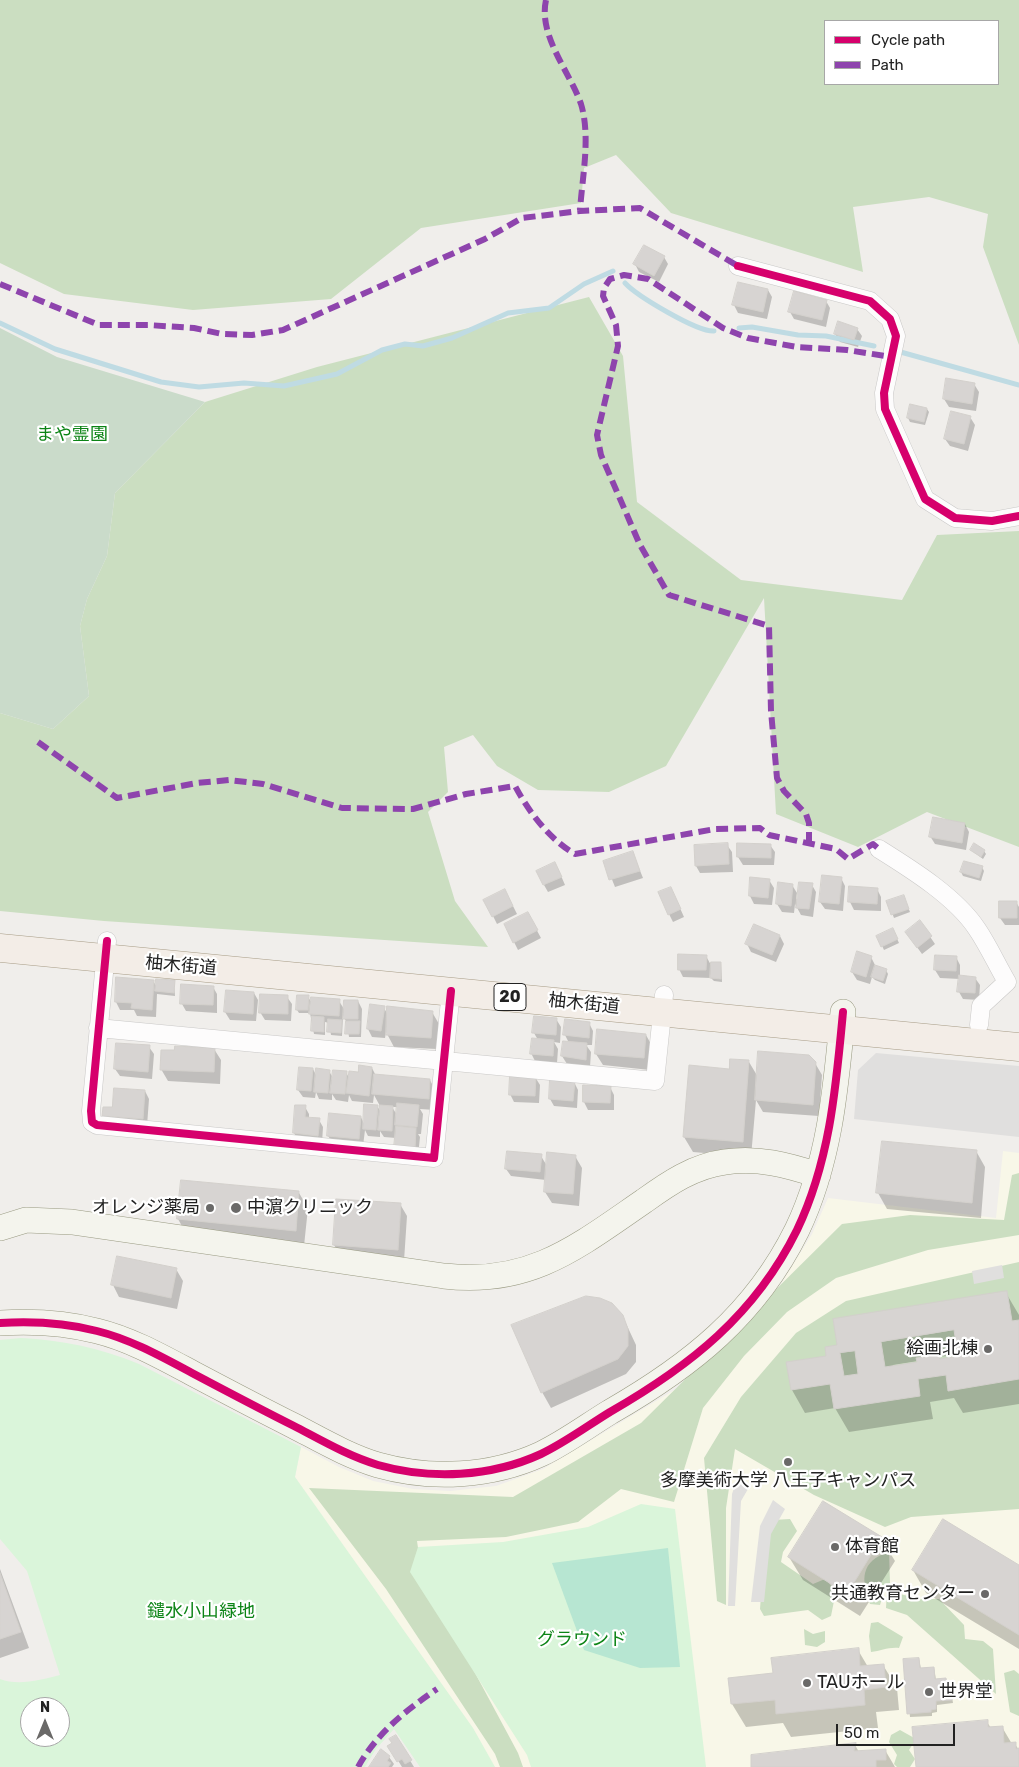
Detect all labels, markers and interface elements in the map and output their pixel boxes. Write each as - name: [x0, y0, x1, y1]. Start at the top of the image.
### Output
- legend: [824, 20, 999, 85]
- text: Cycle path: [871, 31, 945, 49]
- text: Path: [871, 56, 904, 74]
- park label: まや霊園: [36, 424, 108, 446]
- street label: 柚木街道: [144, 952, 218, 980]
- road number: 20: [494, 984, 526, 1010]
- street label: 柚木街道: [547, 989, 621, 1019]
- place label: オレンジ薬局: [92, 1197, 200, 1219]
- place label: 中濵クリニック: [247, 1197, 373, 1219]
- marker: 中濵クリニック: [229, 1201, 243, 1215]
- marker: オレンジ薬局: [204, 1202, 216, 1214]
- place label: 絵画北棟: [906, 1338, 978, 1360]
- marker: 絵画北棟: [982, 1343, 994, 1355]
- marker: 多摩美術大学 八王子キャンパス: [782, 1456, 794, 1468]
- place label: 多摩美術大学 八王子キャンパス: [660, 1470, 916, 1492]
- place label: 体育館: [845, 1536, 899, 1558]
- marker: 体育館: [829, 1541, 841, 1553]
- place label: 共通教育センター: [831, 1583, 975, 1605]
- marker: 共通教育センター: [979, 1588, 991, 1600]
- park label: 鑓水小山緑地: [147, 1601, 255, 1623]
- park label: グラウンド: [537, 1629, 627, 1651]
- place label: TAUホール: [817, 1672, 905, 1694]
- marker: TAUホール: [801, 1677, 813, 1689]
- place label: 世界堂: [939, 1681, 993, 1703]
- marker: 世界堂: [923, 1686, 935, 1698]
- north arrow: [20, 1697, 70, 1747]
- text: N: [40, 1699, 50, 1716]
- scale bar: [839, 1714, 958, 1746]
- text: 50 m: [844, 1724, 879, 1742]

